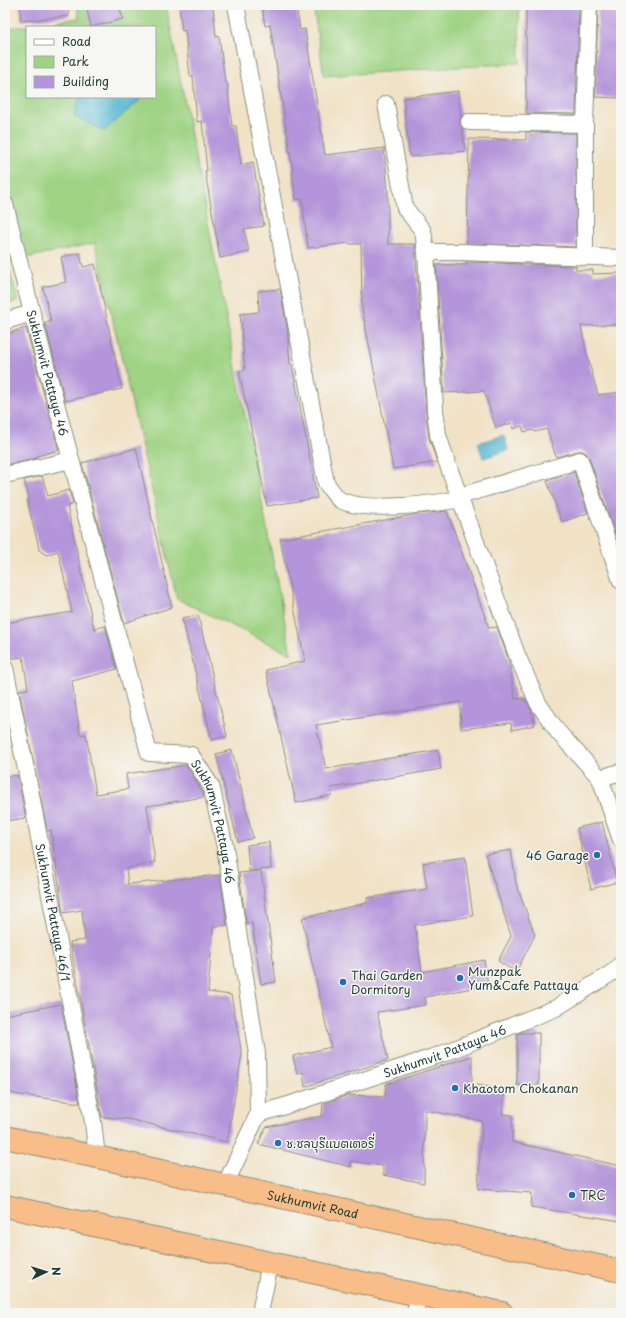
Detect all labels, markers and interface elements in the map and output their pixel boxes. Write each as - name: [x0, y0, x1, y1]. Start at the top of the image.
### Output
- legend: [26, 26, 156, 98]
- text: Road: [62, 32, 91, 50]
- text: Park: [62, 52, 89, 70]
- text: Building: [62, 72, 109, 90]
- street label: Sukhumvit Pattaya 46: [22, 308, 73, 438]
- street label: Sukhumvit Pattaya 46: [187, 756, 240, 885]
- street label: Sukhumvit Pattaya 46/1: [31, 842, 75, 983]
- place label: 46 Garage: [526, 846, 589, 864]
- marker: 46 Garage: [592, 850, 602, 860]
- place label: Munzpak Yum&Cafe Pattaya: [468, 962, 579, 994]
- place label: Thai Garden Dormitory: [351, 966, 423, 998]
- marker: Munzpak Yum&Cafe Pattaya: [455, 973, 465, 983]
- marker: Thai Garden Dormitory: [338, 977, 348, 987]
- street label: Sukhumvit Pattaya 46: [381, 1020, 509, 1082]
- place label: Khaotom Chokanan: [463, 1079, 579, 1097]
- marker: Khaotom Chokanan: [450, 1083, 460, 1093]
- place label: ช.ชลบุรีแบตเตอรี่: [286, 1133, 375, 1153]
- marker: ช.ชลบุรีแบตเตอรี่: [273, 1138, 283, 1148]
- street label: Sukhumvit Road: [265, 1185, 360, 1223]
- place label: TRC: [580, 1186, 606, 1204]
- marker: TRC: [567, 1190, 577, 1200]
- north arrow: [26, 1252, 66, 1292]
- text: N: [48, 1266, 65, 1276]

